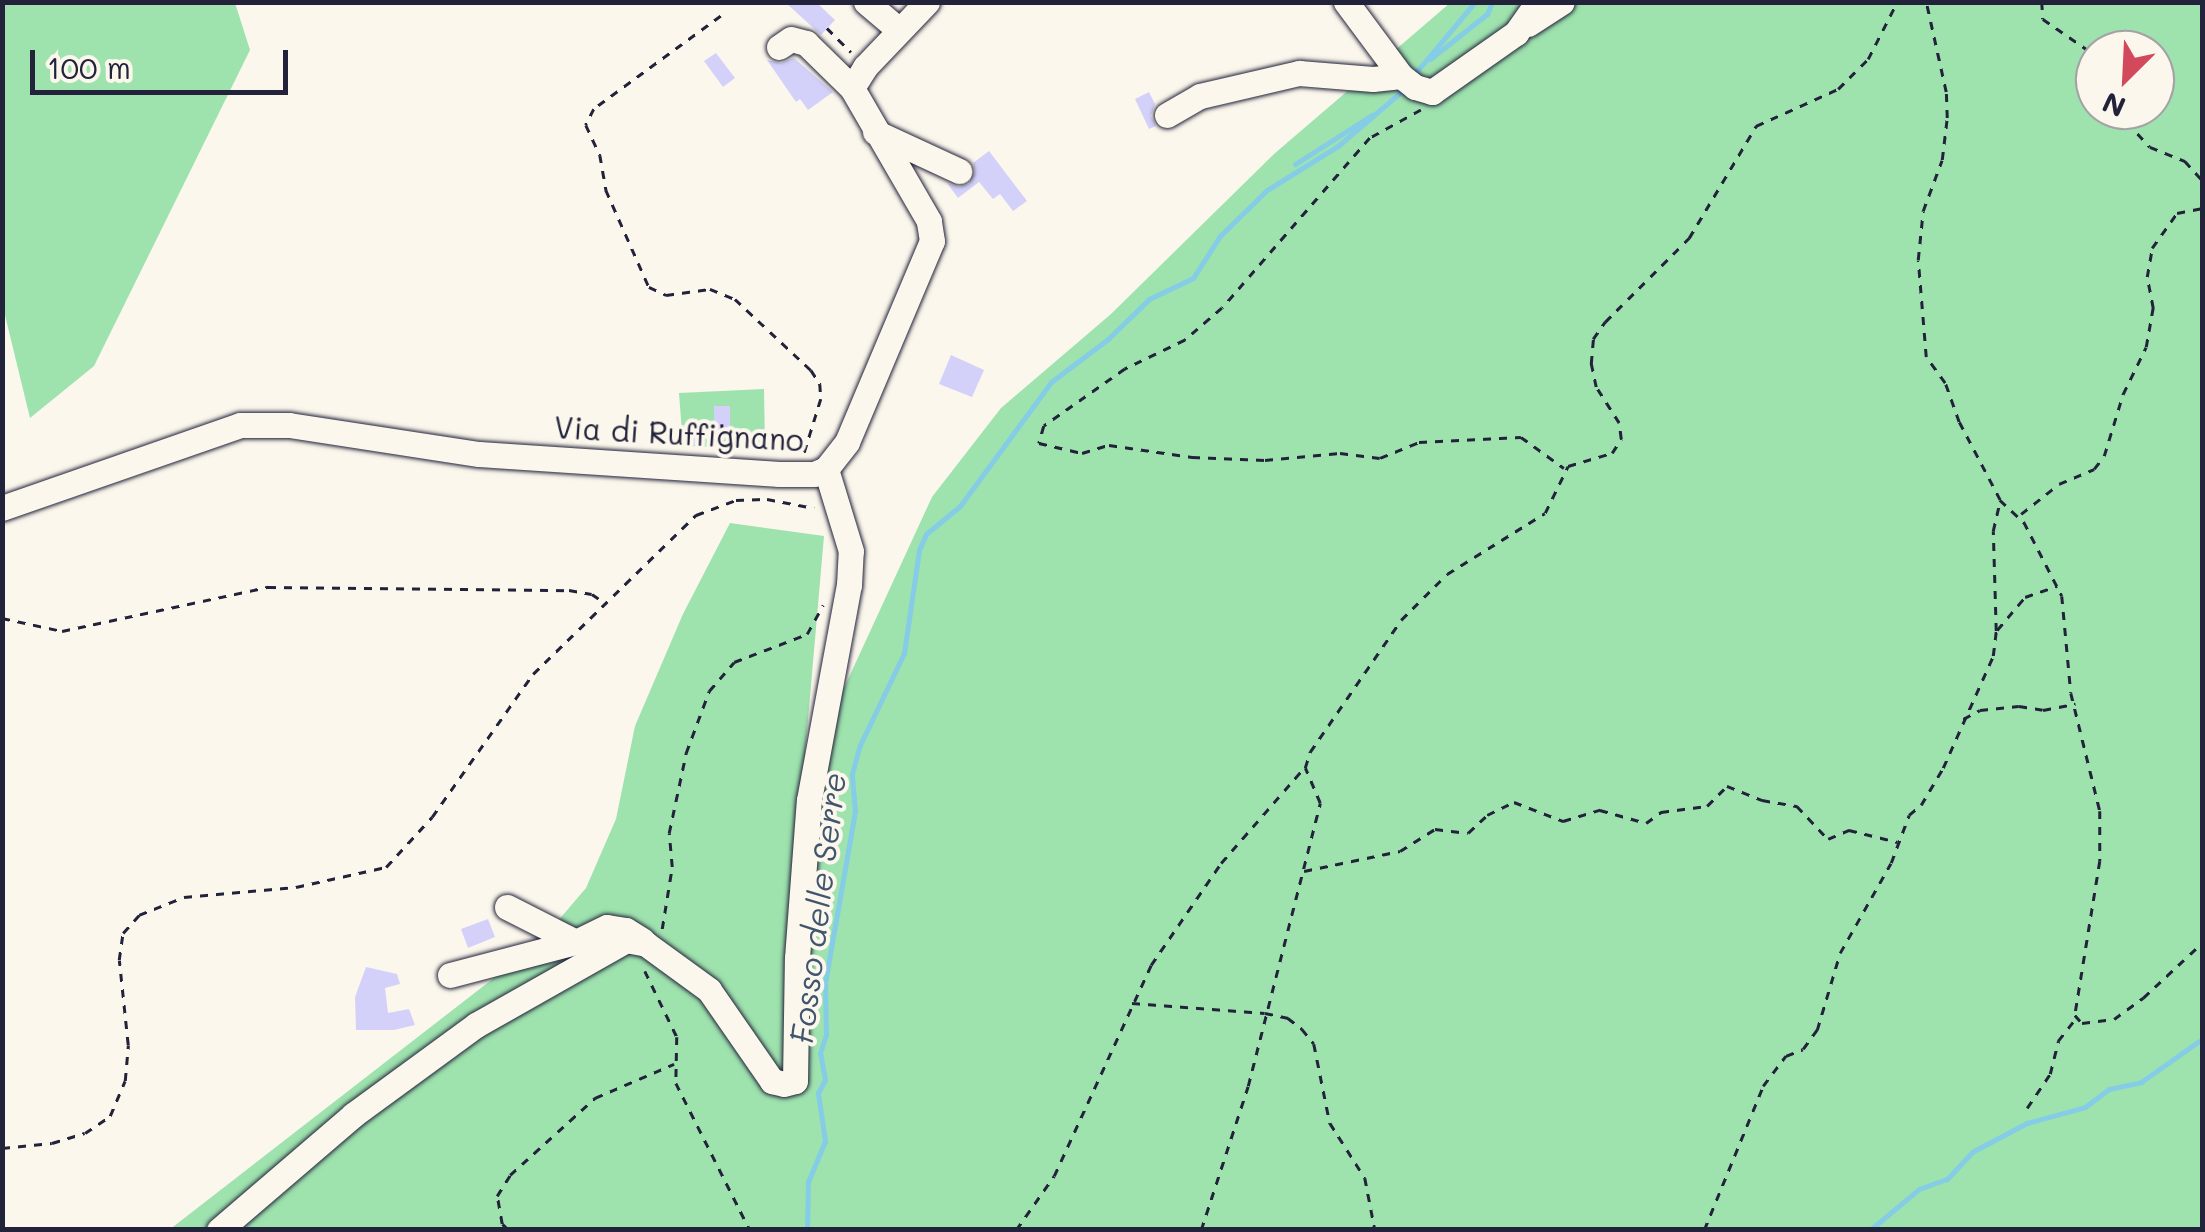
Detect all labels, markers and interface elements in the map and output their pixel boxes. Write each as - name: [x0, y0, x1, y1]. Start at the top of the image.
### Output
- scale bar: [35, 30, 292, 92]
- north arrow: [2075, 30, 2175, 130]
- text: 100 m: [47, 47, 131, 87]
- text: N: [2097, 85, 2131, 126]
- street label: Via di Ruffignano: [553, 408, 805, 458]
- water label: Fosso delle Serre: [781, 770, 853, 1046]

